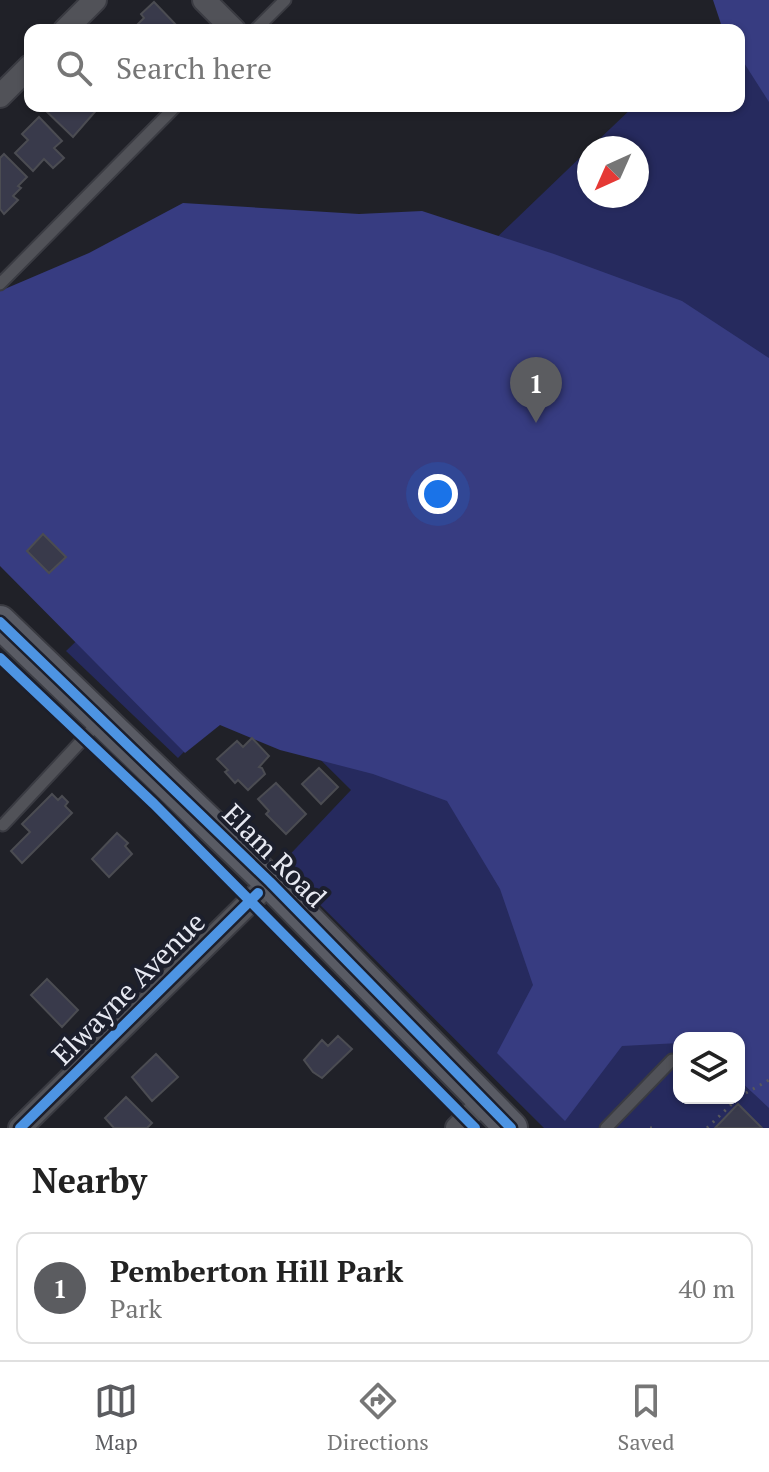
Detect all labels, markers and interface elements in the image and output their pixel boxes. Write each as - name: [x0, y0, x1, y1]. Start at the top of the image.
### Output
- search box: [24, 24, 745, 112]
- icon: search: [52, 46, 96, 90]
- text: Search here: [116, 48, 272, 88]
- north arrow: [577, 136, 649, 208]
- pin: 1: [510, 357, 562, 423]
- your location: [418, 474, 458, 514]
- street label: Elam Road: [215, 795, 335, 915]
- street label: Elwayne Avenue: [43, 903, 213, 1073]
- map controls: [673, 1032, 745, 1104]
- button: layers: [673, 1032, 745, 1104]
- text: Nearby: [32, 1158, 147, 1203]
- text: Pemberton Hill Park: [110, 1251, 403, 1291]
- text: 1: [53, 1271, 67, 1305]
- text: 40 m: [679, 1271, 735, 1305]
- text: Park: [110, 1291, 162, 1325]
- tab: Map: [94, 1379, 138, 1456]
- tab: Directions: [327, 1379, 429, 1456]
- tab: Saved: [618, 1379, 675, 1456]

